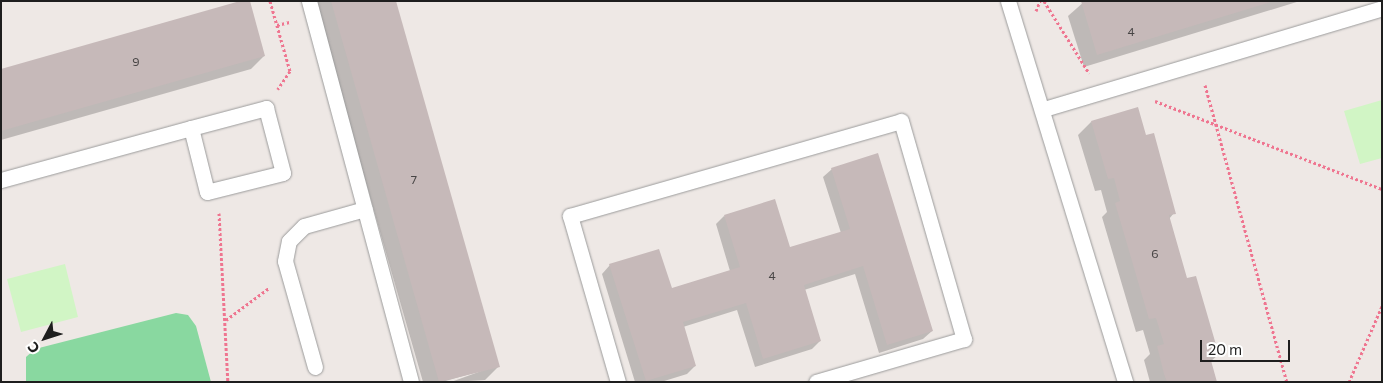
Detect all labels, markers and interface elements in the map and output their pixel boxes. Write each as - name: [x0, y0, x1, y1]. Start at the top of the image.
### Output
- house number: 4: [1127, 25, 1135, 39]
- house number: 9: [132, 55, 140, 69]
- house number: 7: [411, 173, 417, 187]
- house number: 6: [1151, 247, 1159, 261]
- house number: 4: [768, 269, 776, 283]
- north arrow: [20, 313, 70, 363]
- scale bar: [1203, 330, 1293, 362]
- text: С: [24, 339, 43, 357]
- text: 20 m: [1208, 340, 1242, 358]

